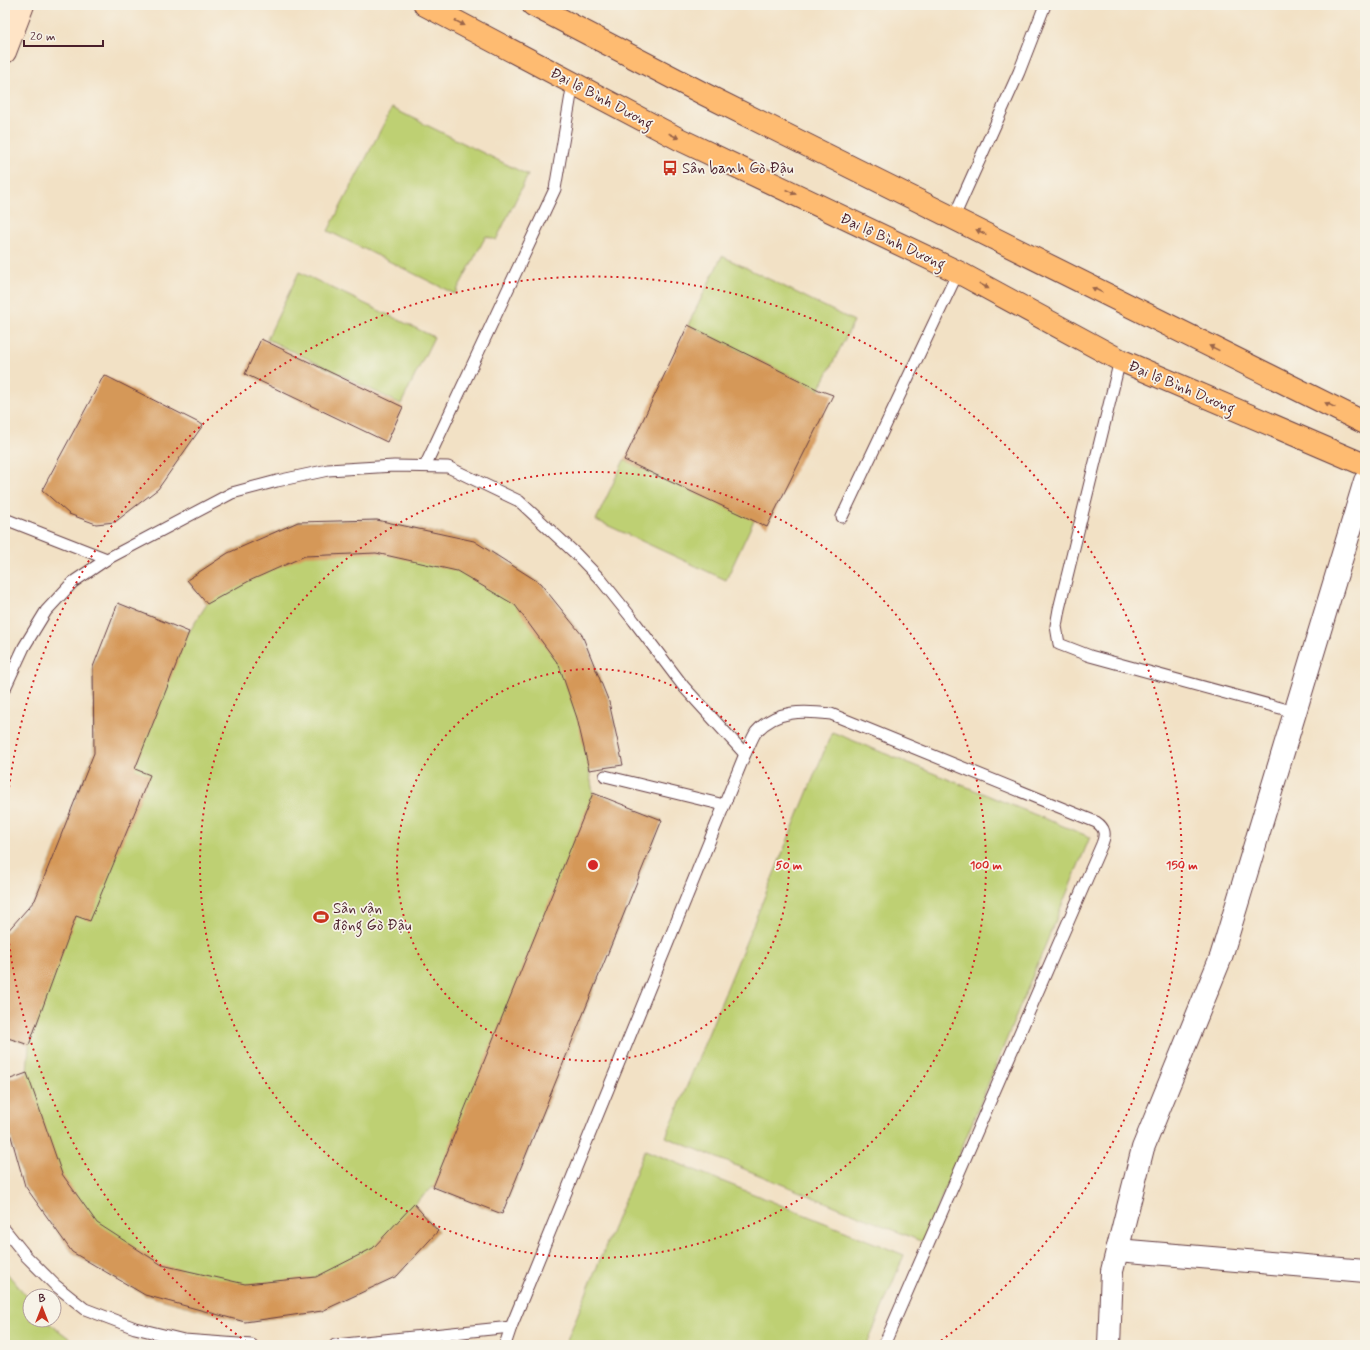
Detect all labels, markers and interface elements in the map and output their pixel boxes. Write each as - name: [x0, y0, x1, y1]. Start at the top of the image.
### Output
- one-way arrow: [454, 20, 466, 27]
- scale bar: [24, 22, 103, 48]
- text: 20 m: [30, 29, 56, 45]
- street label: Đại lộ Bình Dương: [546, 63, 657, 135]
- one-way arrow: [668, 133, 680, 140]
- bus stop icon: Sân banh Gò Đậu: [661, 159, 679, 177]
- place label: Sân banh Gò Đậu: [682, 159, 794, 179]
- one-way arrow: [785, 189, 797, 195]
- street label: Đại lộ Bình Dương: [836, 209, 948, 276]
- one-way arrow: [975, 229, 986, 235]
- one-way arrow: [978, 282, 989, 289]
- one-way arrow: [1091, 287, 1103, 293]
- one-way arrow: [1208, 345, 1219, 351]
- street label: Đại lộ Bình Dương: [1125, 356, 1238, 420]
- one-way arrow: [1324, 402, 1336, 408]
- centre of rings: [586, 858, 600, 872]
- text: 50 m: [776, 858, 803, 874]
- text: 100 m: [970, 858, 1003, 874]
- text: 150 m: [1166, 858, 1198, 874]
- place label: Sân vận động Gò Đậu: [333, 899, 412, 937]
- sports icon: Sân vận động Gò Đậu: [312, 908, 330, 926]
- north arrow: [22, 1288, 62, 1328]
- text: B: [39, 1292, 46, 1306]

